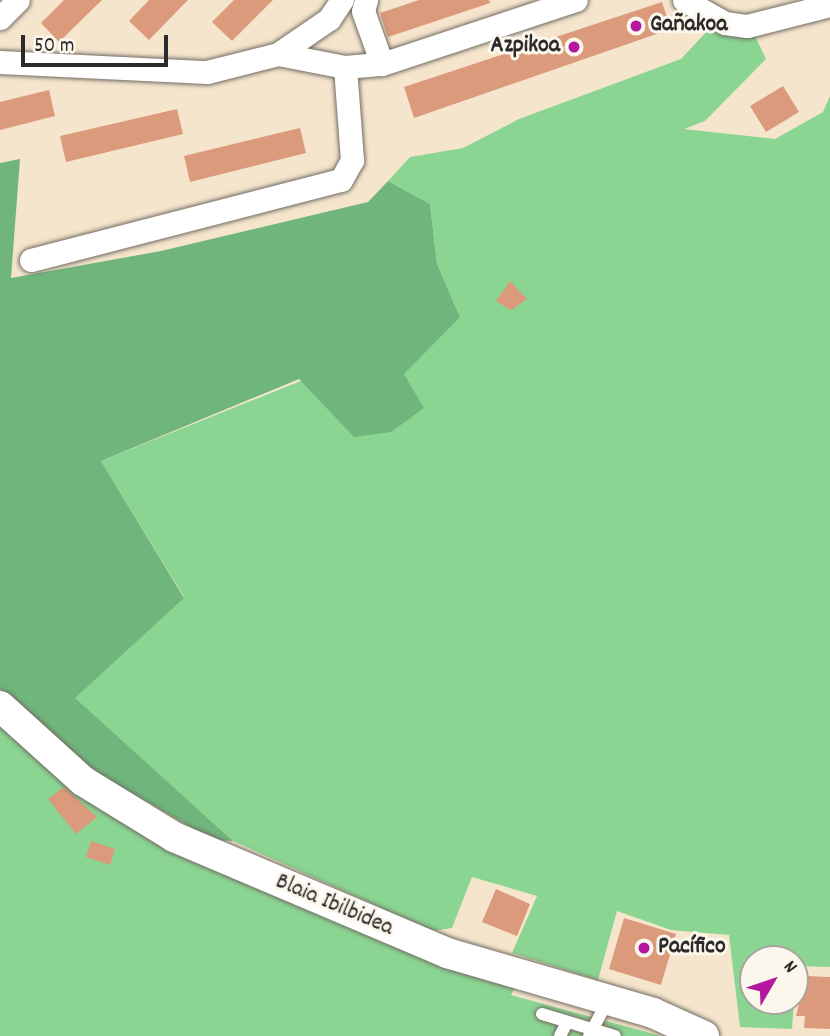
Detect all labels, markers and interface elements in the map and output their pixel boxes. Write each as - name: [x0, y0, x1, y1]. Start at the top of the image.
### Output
- place label: Gañakoa: [650, 12, 727, 40]
- marker: Gañakoa: [628, 18, 644, 34]
- scale bar: [24, 21, 172, 65]
- text: 50 m: [34, 32, 74, 62]
- place label: Azpikoa: [491, 33, 560, 61]
- marker: Azpikoa: [566, 39, 582, 55]
- street label: Blaia Ibilbidea: [271, 868, 397, 944]
- place label: Pacífico: [658, 934, 726, 962]
- marker: Pacífico: [636, 940, 652, 956]
- north arrow: [739, 945, 809, 1015]
- text: N: [776, 956, 803, 980]

